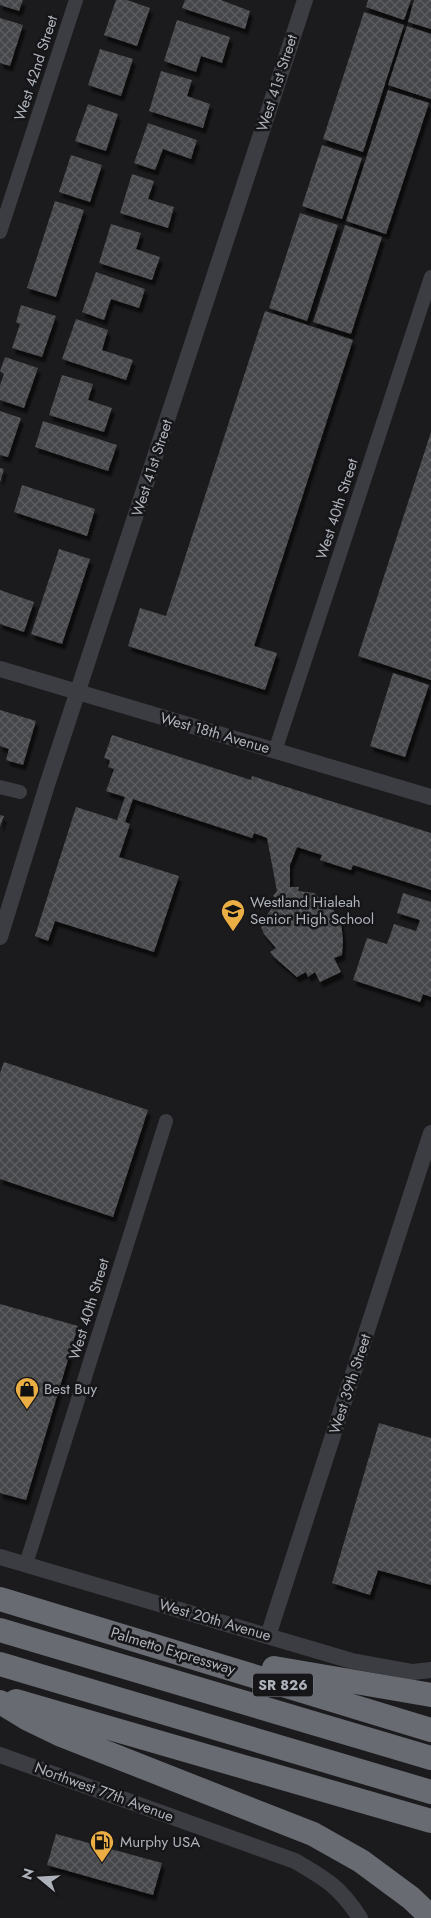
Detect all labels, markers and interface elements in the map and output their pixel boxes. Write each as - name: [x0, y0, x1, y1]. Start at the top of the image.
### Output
- street label: West 42nd Street: [9, 12, 64, 123]
- street label: West 41st Street: [251, 31, 303, 134]
- street label: West 41st Street: [126, 416, 178, 519]
- street label: West 40th Street: [310, 455, 364, 562]
- street label: West 18th Avenue: [158, 707, 273, 759]
- place label: Westland Hialeah Senior High School: [250, 891, 374, 930]
- school or university icon: Westland Hialeah Senior High School: [220, 898, 246, 932]
- street label: West 40th Street: [63, 1255, 115, 1362]
- street label: West 39th Street: [323, 1331, 377, 1437]
- shop icon: Best Buy: [14, 1376, 40, 1410]
- place label: Best Buy: [44, 1378, 97, 1400]
- street label: West 20th Avenue: [156, 1593, 274, 1647]
- street label: Palmetto Expressway: [108, 1622, 238, 1681]
- road number: SR 826: [253, 1674, 313, 1696]
- street label: Northwest 77th Avenue: [31, 1757, 177, 1828]
- fuel station icon: Murphy USA: [89, 1829, 115, 1863]
- place label: Murphy USA: [120, 1831, 200, 1853]
- north arrow: [15, 1853, 65, 1903]
- text: N: [16, 1866, 39, 1882]

